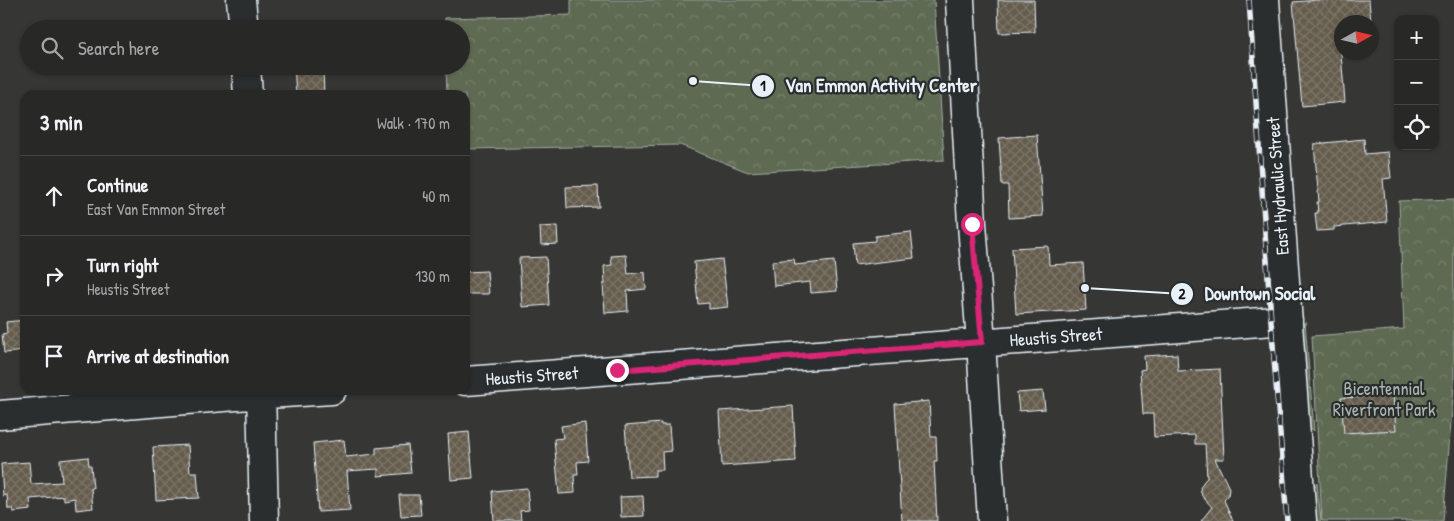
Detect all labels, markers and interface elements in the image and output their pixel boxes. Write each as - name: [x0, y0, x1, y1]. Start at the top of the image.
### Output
- north arrow: [1334, 15, 1379, 60]
- map controls: [1394, 15, 1439, 150]
- button: +: [1394, 15, 1439, 60]
- search box: [20, 20, 470, 75]
- icon: search: [38, 34, 66, 62]
- text: Search here: [78, 35, 159, 61]
- button: −: [1394, 60, 1439, 105]
- callout: Van Emmon Activity Center: [750, 69, 987, 103]
- text: Van Emmon Activity Center: [785, 72, 978, 99]
- text: 1: [760, 75, 766, 96]
- button: locate: [1394, 105, 1439, 150]
- text: 3 min: [40, 108, 83, 137]
- text: Walk · 170 m: [377, 112, 450, 134]
- street label: East Hydraulic Street: [1260, 115, 1295, 256]
- text: Continue: [87, 172, 148, 198]
- icon: ahead: [40, 182, 68, 210]
- text: 40 m: [422, 185, 450, 207]
- text: East Van Emmon Street: [87, 198, 225, 220]
- route start: [961, 213, 984, 236]
- text: Turn right: [87, 252, 158, 278]
- icon: right: [40, 262, 68, 290]
- text: 130 m: [415, 265, 450, 287]
- callout: Downtown Social: [1170, 277, 1325, 311]
- text: Heustis Street: [87, 278, 170, 300]
- text: Downtown Social: [1205, 280, 1316, 306]
- text: 2: [1178, 283, 1186, 304]
- street label: Heustis Street: [1009, 321, 1104, 352]
- icon: arrive: [40, 342, 68, 370]
- text: Arrive at destination: [87, 343, 229, 369]
- route end: [606, 359, 629, 382]
- street label: Heustis Street: [485, 360, 580, 391]
- park label: Bicentennial Riverfront Park: [1333, 376, 1436, 422]

